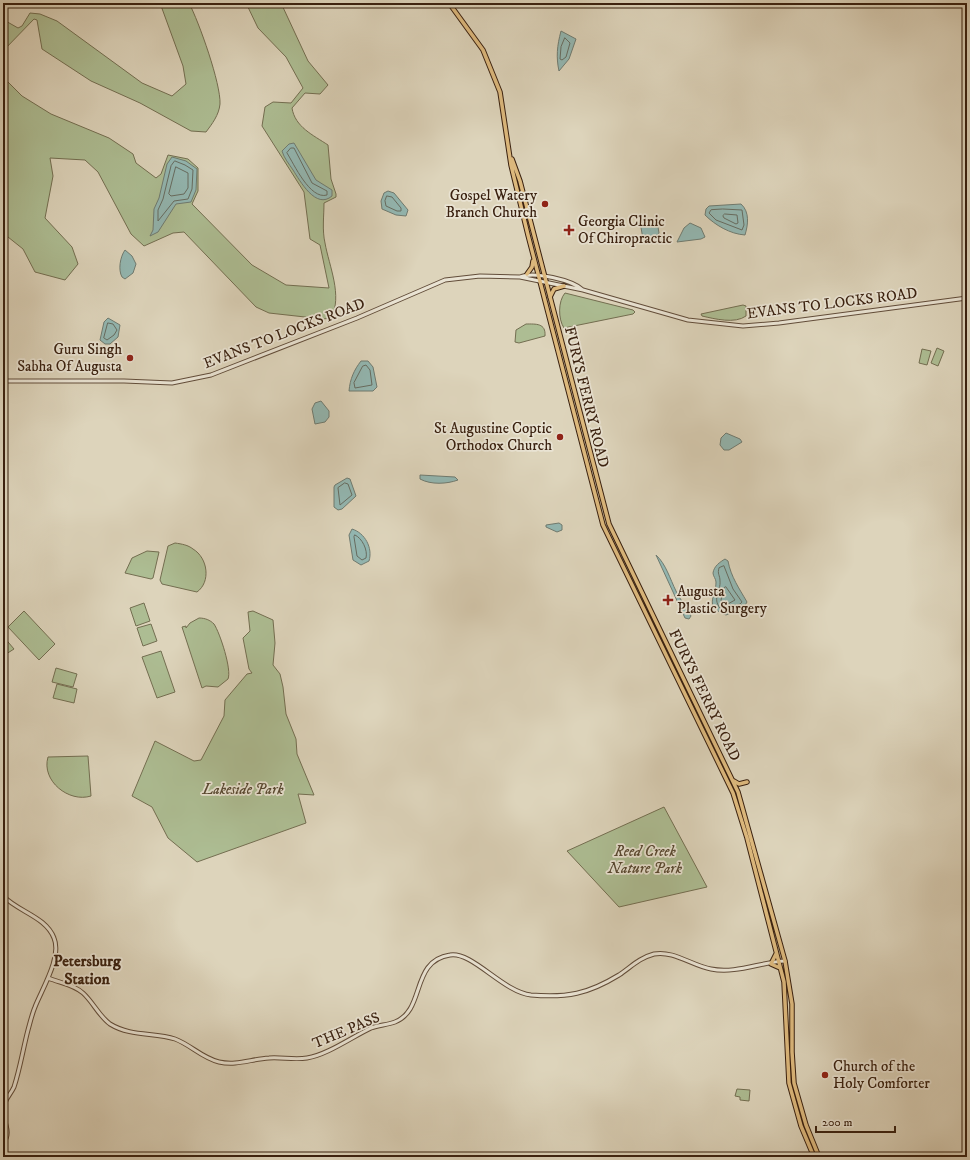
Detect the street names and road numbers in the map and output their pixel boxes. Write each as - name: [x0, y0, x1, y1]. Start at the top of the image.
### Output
- street label: EVANS TO LOCKS ROAD: [746, 284, 918, 323]
- street label: EVANS TO LOCKS ROAD: [201, 294, 368, 373]
- street label: FURYS FERRY ROAD: [560, 325, 613, 470]
- street label: FURYS FERRY ROAD: [664, 626, 745, 764]
- street label: THE PASS: [310, 1008, 383, 1053]

